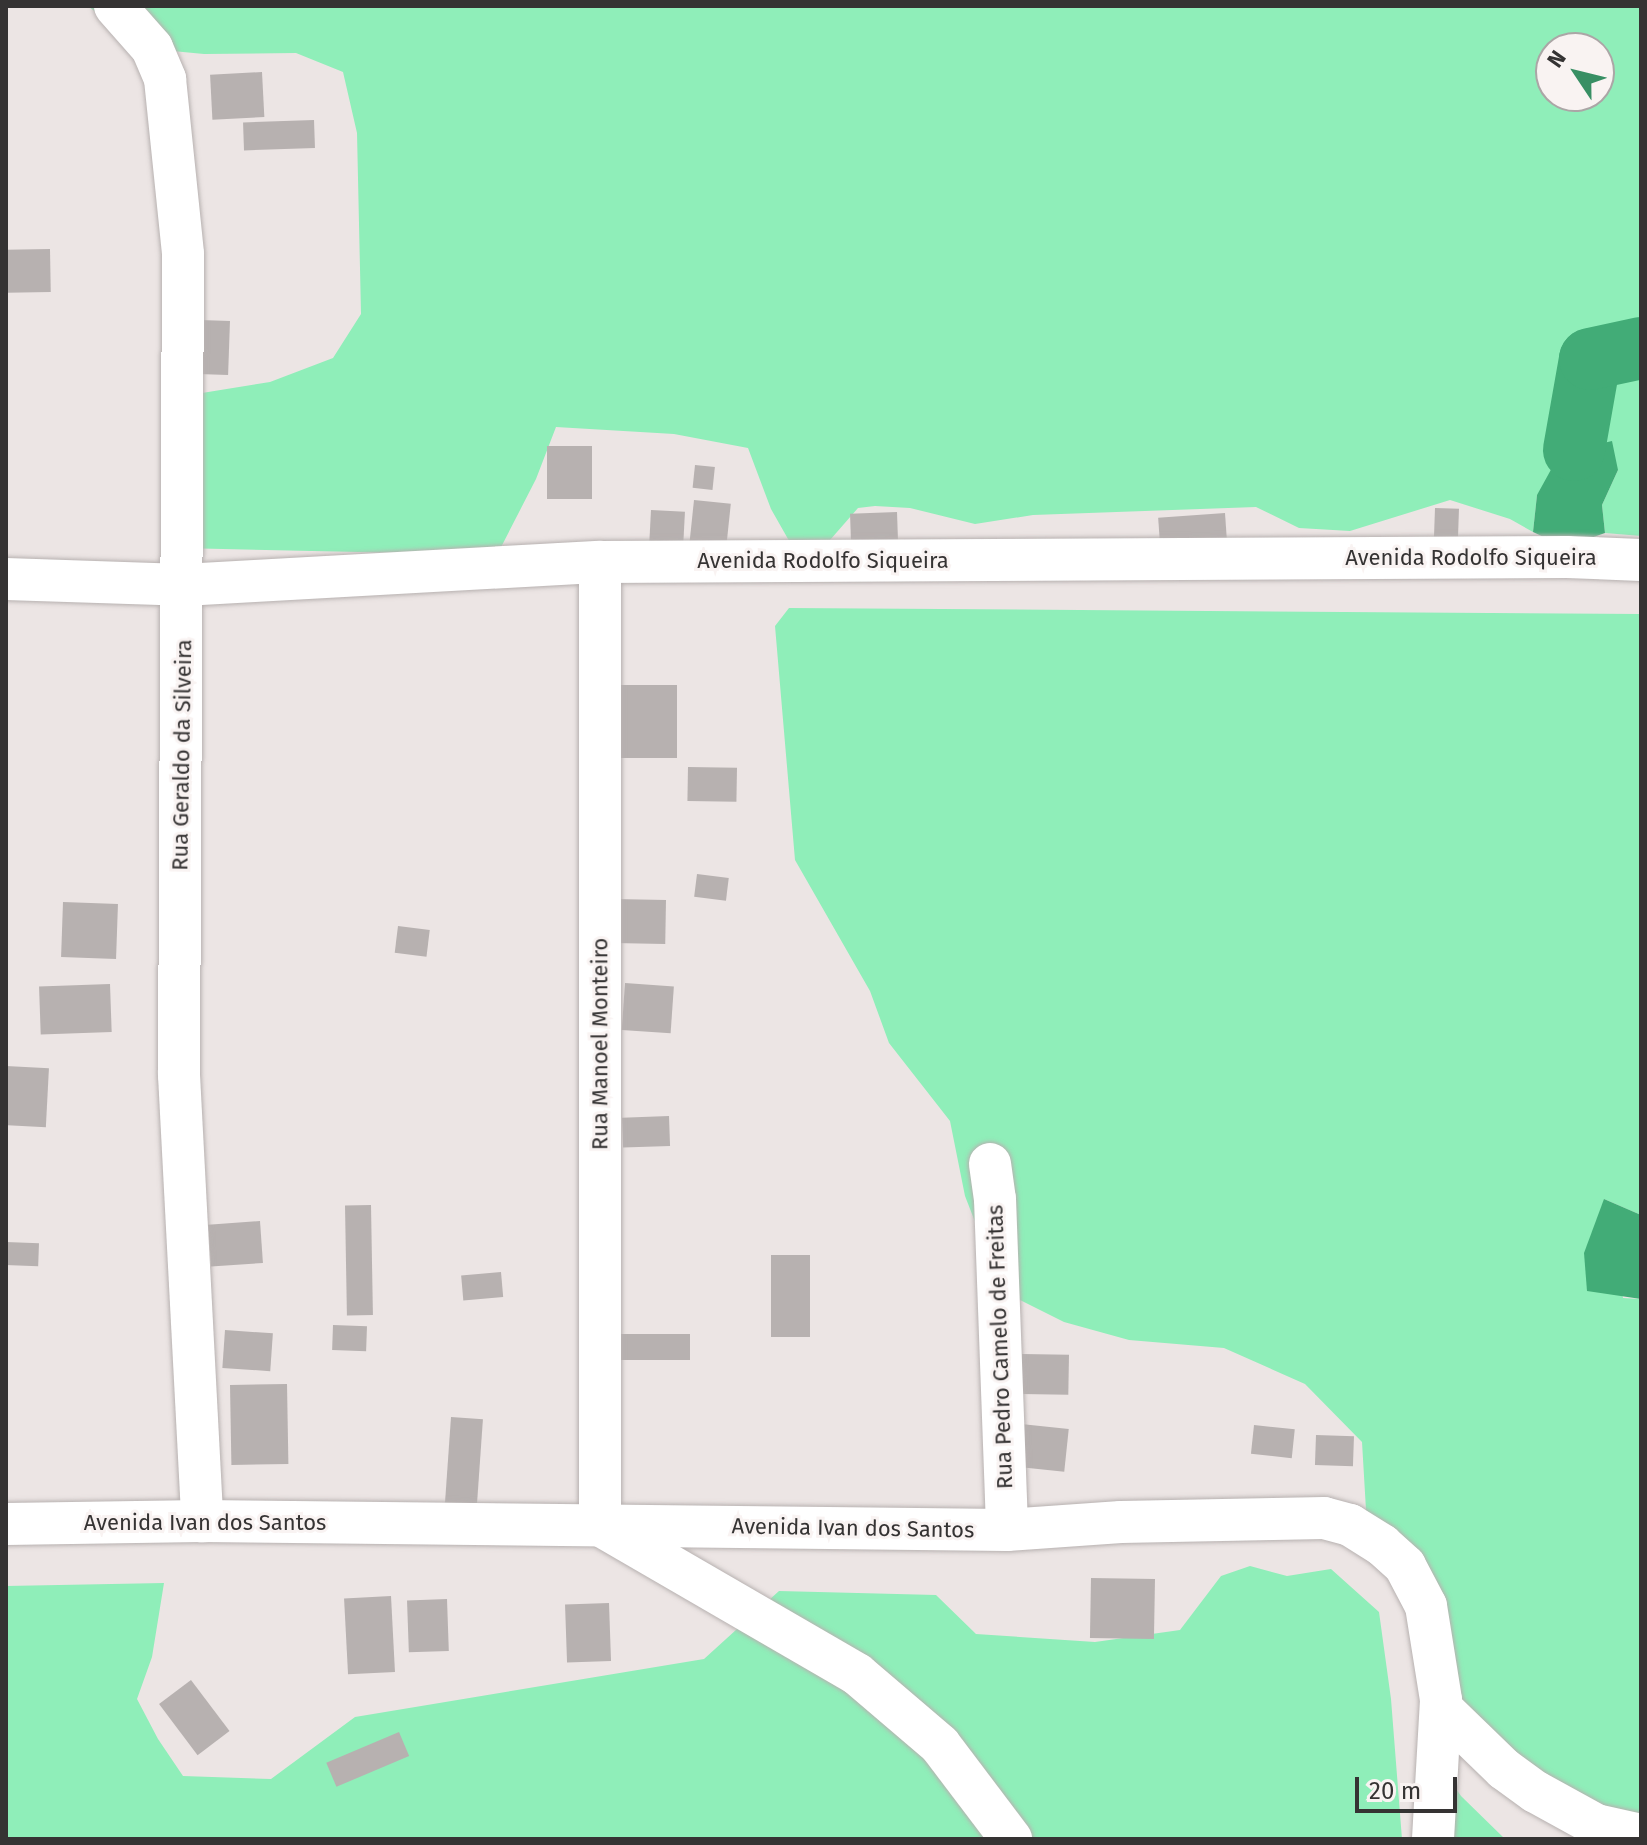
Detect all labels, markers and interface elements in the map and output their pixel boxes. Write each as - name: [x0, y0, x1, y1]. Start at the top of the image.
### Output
- north arrow: [1535, 32, 1615, 112]
- text: N: [1541, 45, 1572, 73]
- street label: Avenida Rodolfo Siqueira: [1345, 545, 1597, 571]
- street label: Avenida Rodolfo Siqueira: [697, 548, 949, 574]
- street label: Rua Geraldo da Silveira: [167, 639, 197, 871]
- street label: Rua Manoel Monteiro: [587, 938, 613, 1150]
- street label: Rua Pedro Camelo de Freitas: [982, 1204, 1018, 1490]
- street label: Avenida Ivan dos Santos: [84, 1510, 326, 1536]
- street label: Avenida Ivan dos Santos: [731, 1513, 975, 1543]
- scale bar: [1359, 1761, 1461, 1811]
- text: 20 m: [1369, 1777, 1421, 1805]

